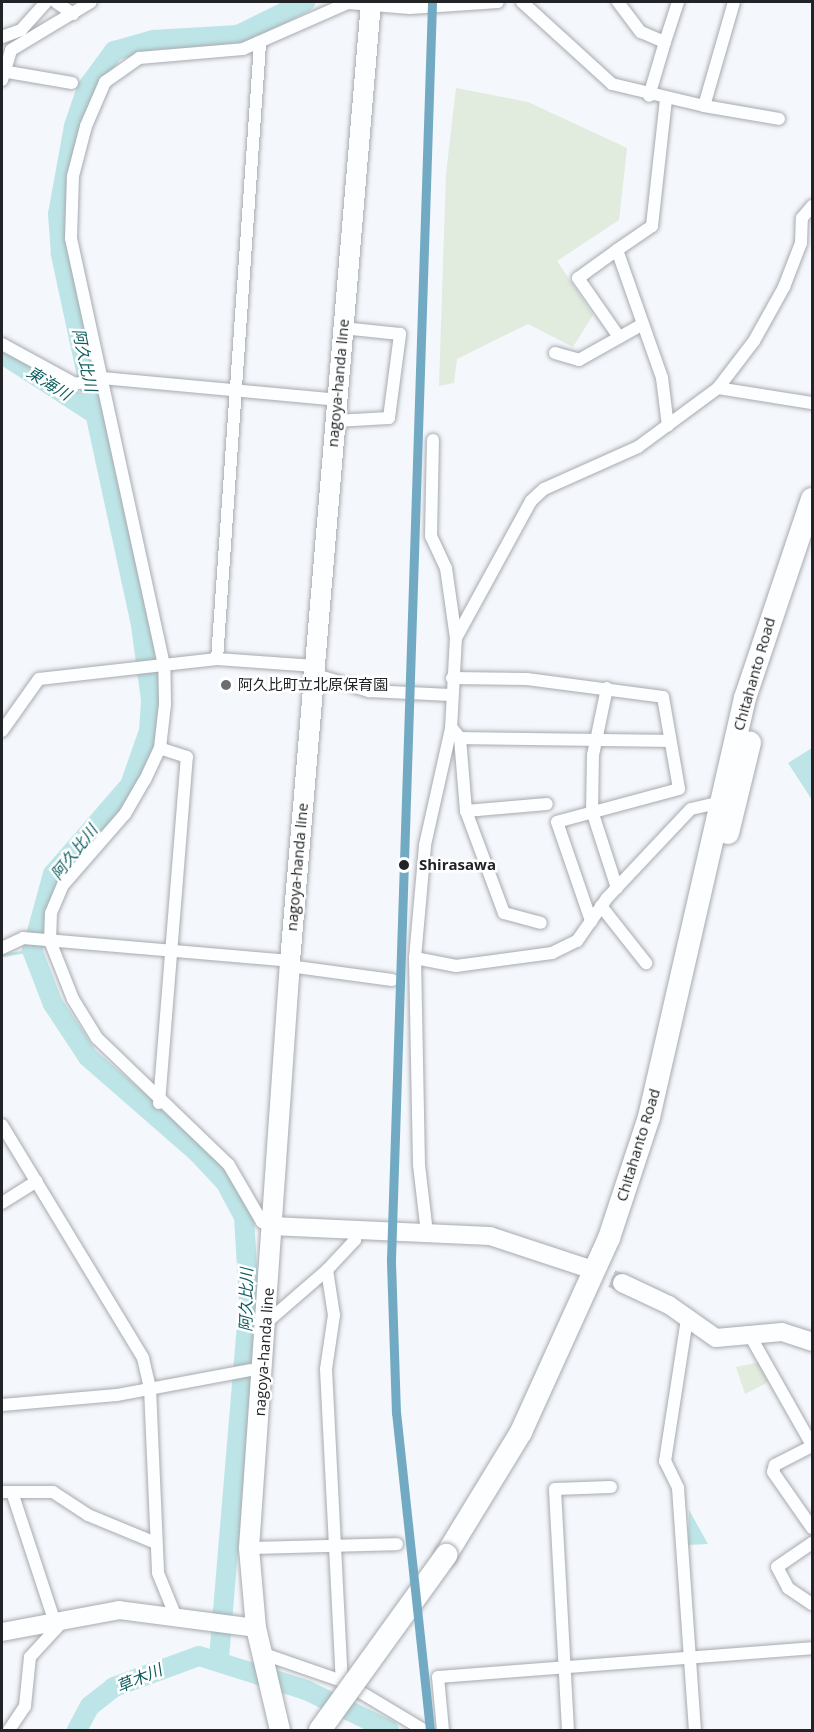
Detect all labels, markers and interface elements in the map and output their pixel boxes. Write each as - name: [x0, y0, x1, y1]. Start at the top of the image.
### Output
- street label: nagoya-handa line: [323, 318, 353, 448]
- water label: 阿久比川: [69, 327, 101, 393]
- water label: 東海川: [24, 362, 74, 404]
- street label: Chitahanto Road: [729, 615, 779, 733]
- place label: 阿久比町立北原保育園: [238, 676, 388, 694]
- marker: 阿久比町立北原保育園: [219, 678, 233, 692]
- street label: nagoya-handa line: [282, 802, 312, 932]
- water label: 阿久比川: [47, 821, 101, 883]
- marker: Shirasawa: [394, 855, 414, 875]
- place label: Shirasawa: [419, 856, 496, 874]
- street label: Chitahanto Road: [612, 1086, 664, 1204]
- water label: 阿久比川: [236, 1268, 256, 1332]
- street label: nagoya-handa line: [251, 1287, 277, 1417]
- water label: 草木川: [113, 1660, 165, 1696]

